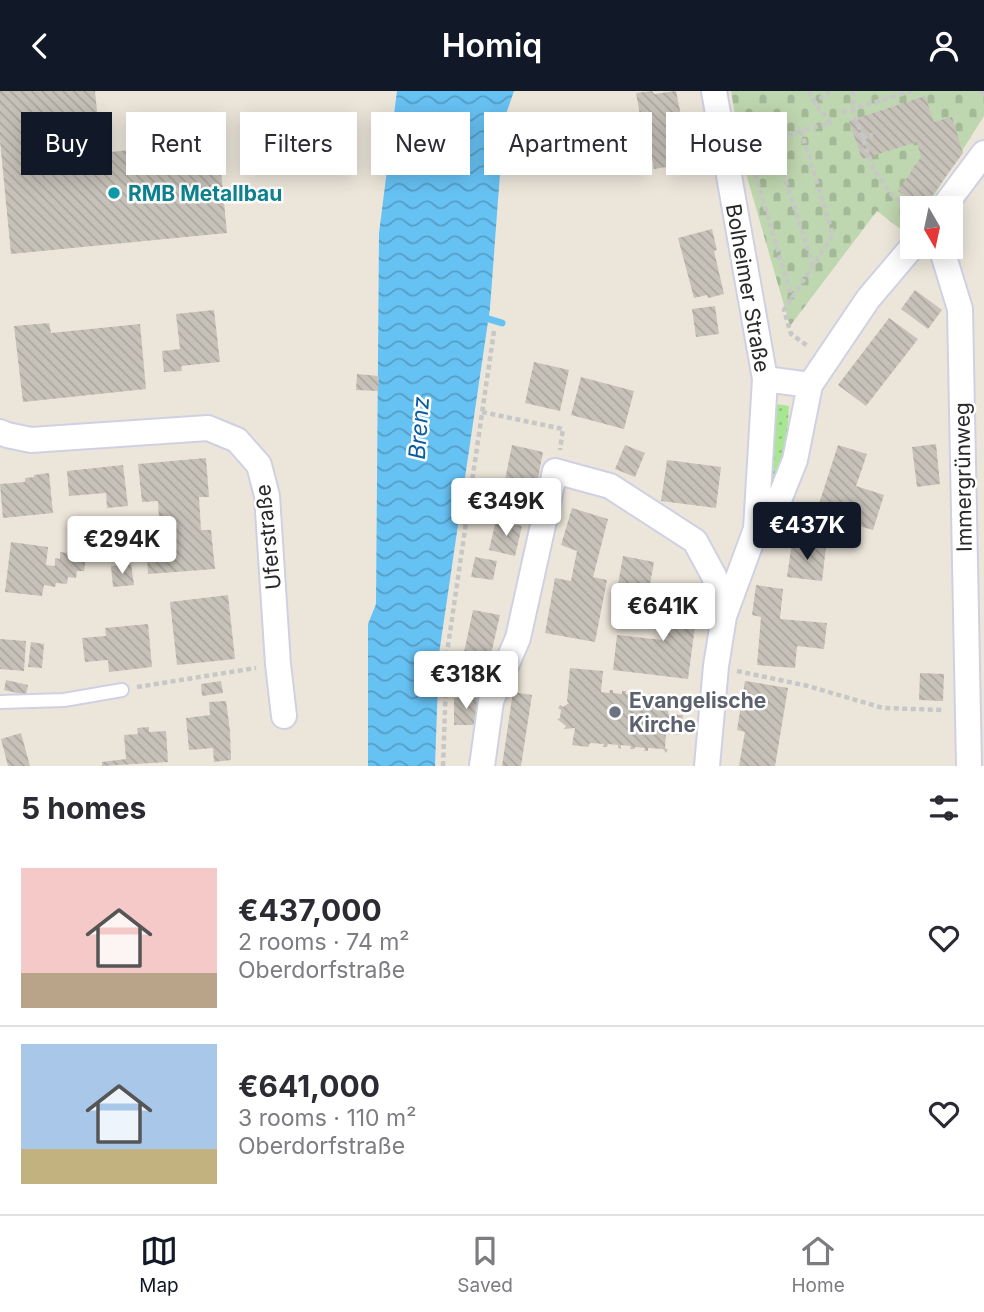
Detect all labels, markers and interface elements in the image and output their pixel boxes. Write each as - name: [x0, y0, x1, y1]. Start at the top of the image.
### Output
- text: Homiq: [442, 26, 542, 65]
- icon: back: [21, 27, 59, 65]
- icon: person: [925, 27, 963, 65]
- chip: Buy: [21, 112, 112, 175]
- chip: Rent: [126, 112, 226, 175]
- chip: Filters: [240, 112, 357, 175]
- chip: New: [371, 112, 470, 175]
- chip: Apartment: [484, 112, 652, 175]
- chip: House: [666, 112, 787, 175]
- place label: RMB Metallbau: [128, 181, 282, 206]
- marker: RMB Metallbau: [106, 185, 122, 201]
- north arrow: [900, 196, 962, 259]
- map controls: [900, 196, 963, 259]
- street label: Bolheimer Straße: [721, 202, 775, 374]
- water label: Brenz: [403, 395, 435, 460]
- street label: Immergrünweg: [949, 402, 977, 552]
- pin: €349K: [457, 479, 555, 538]
- street label: Uferstraße: [250, 483, 286, 591]
- text: €349K: [467, 487, 545, 515]
- pin: €437K: [758, 503, 856, 562]
- text: €437K: [769, 511, 845, 539]
- pin: €294K: [73, 517, 171, 576]
- text: €294K: [83, 525, 161, 553]
- pin: €641K: [614, 583, 712, 643]
- text: €641K: [627, 592, 699, 620]
- pin: €318K: [417, 651, 515, 711]
- text: €318K: [430, 660, 502, 688]
- place label: Evangelische Kirche: [629, 688, 766, 737]
- marker: Evangelische Kirche: [607, 704, 623, 720]
- icon: filters: [925, 789, 963, 827]
- text: 5 homes: [21, 790, 146, 826]
- text: €437,000: [238, 892, 382, 928]
- icon: home: [77, 896, 161, 980]
- icon: heart: [925, 919, 963, 957]
- text: 2 rooms · 74 m²: [238, 928, 410, 956]
- text: Oberdorfstraße: [238, 956, 405, 984]
- text: €641,000: [238, 1068, 380, 1104]
- icon: home: [77, 1072, 161, 1156]
- icon: heart: [925, 1095, 963, 1133]
- text: 3 rooms · 110 m²: [238, 1104, 416, 1132]
- text: Oberdorfstraße: [238, 1132, 405, 1160]
- tab: Map: [139, 1232, 179, 1297]
- tab: Saved: [457, 1232, 513, 1297]
- tab: Home: [791, 1232, 845, 1297]

